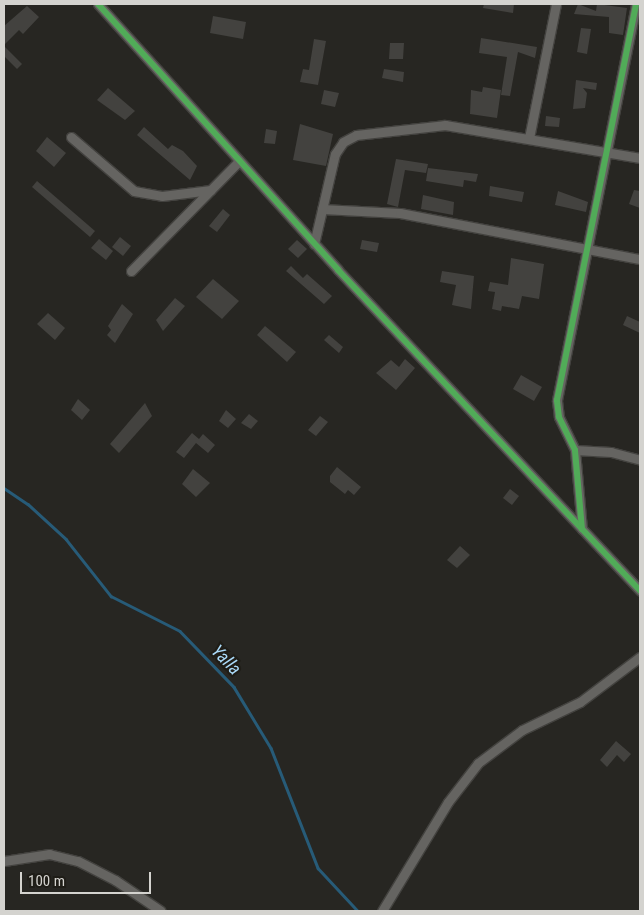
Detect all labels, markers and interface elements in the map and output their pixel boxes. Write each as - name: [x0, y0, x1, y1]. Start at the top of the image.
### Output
- water label: Yalla: [207, 641, 245, 679]
- scale bar: [22, 862, 154, 894]
- text: 100 m: [28, 872, 65, 890]

